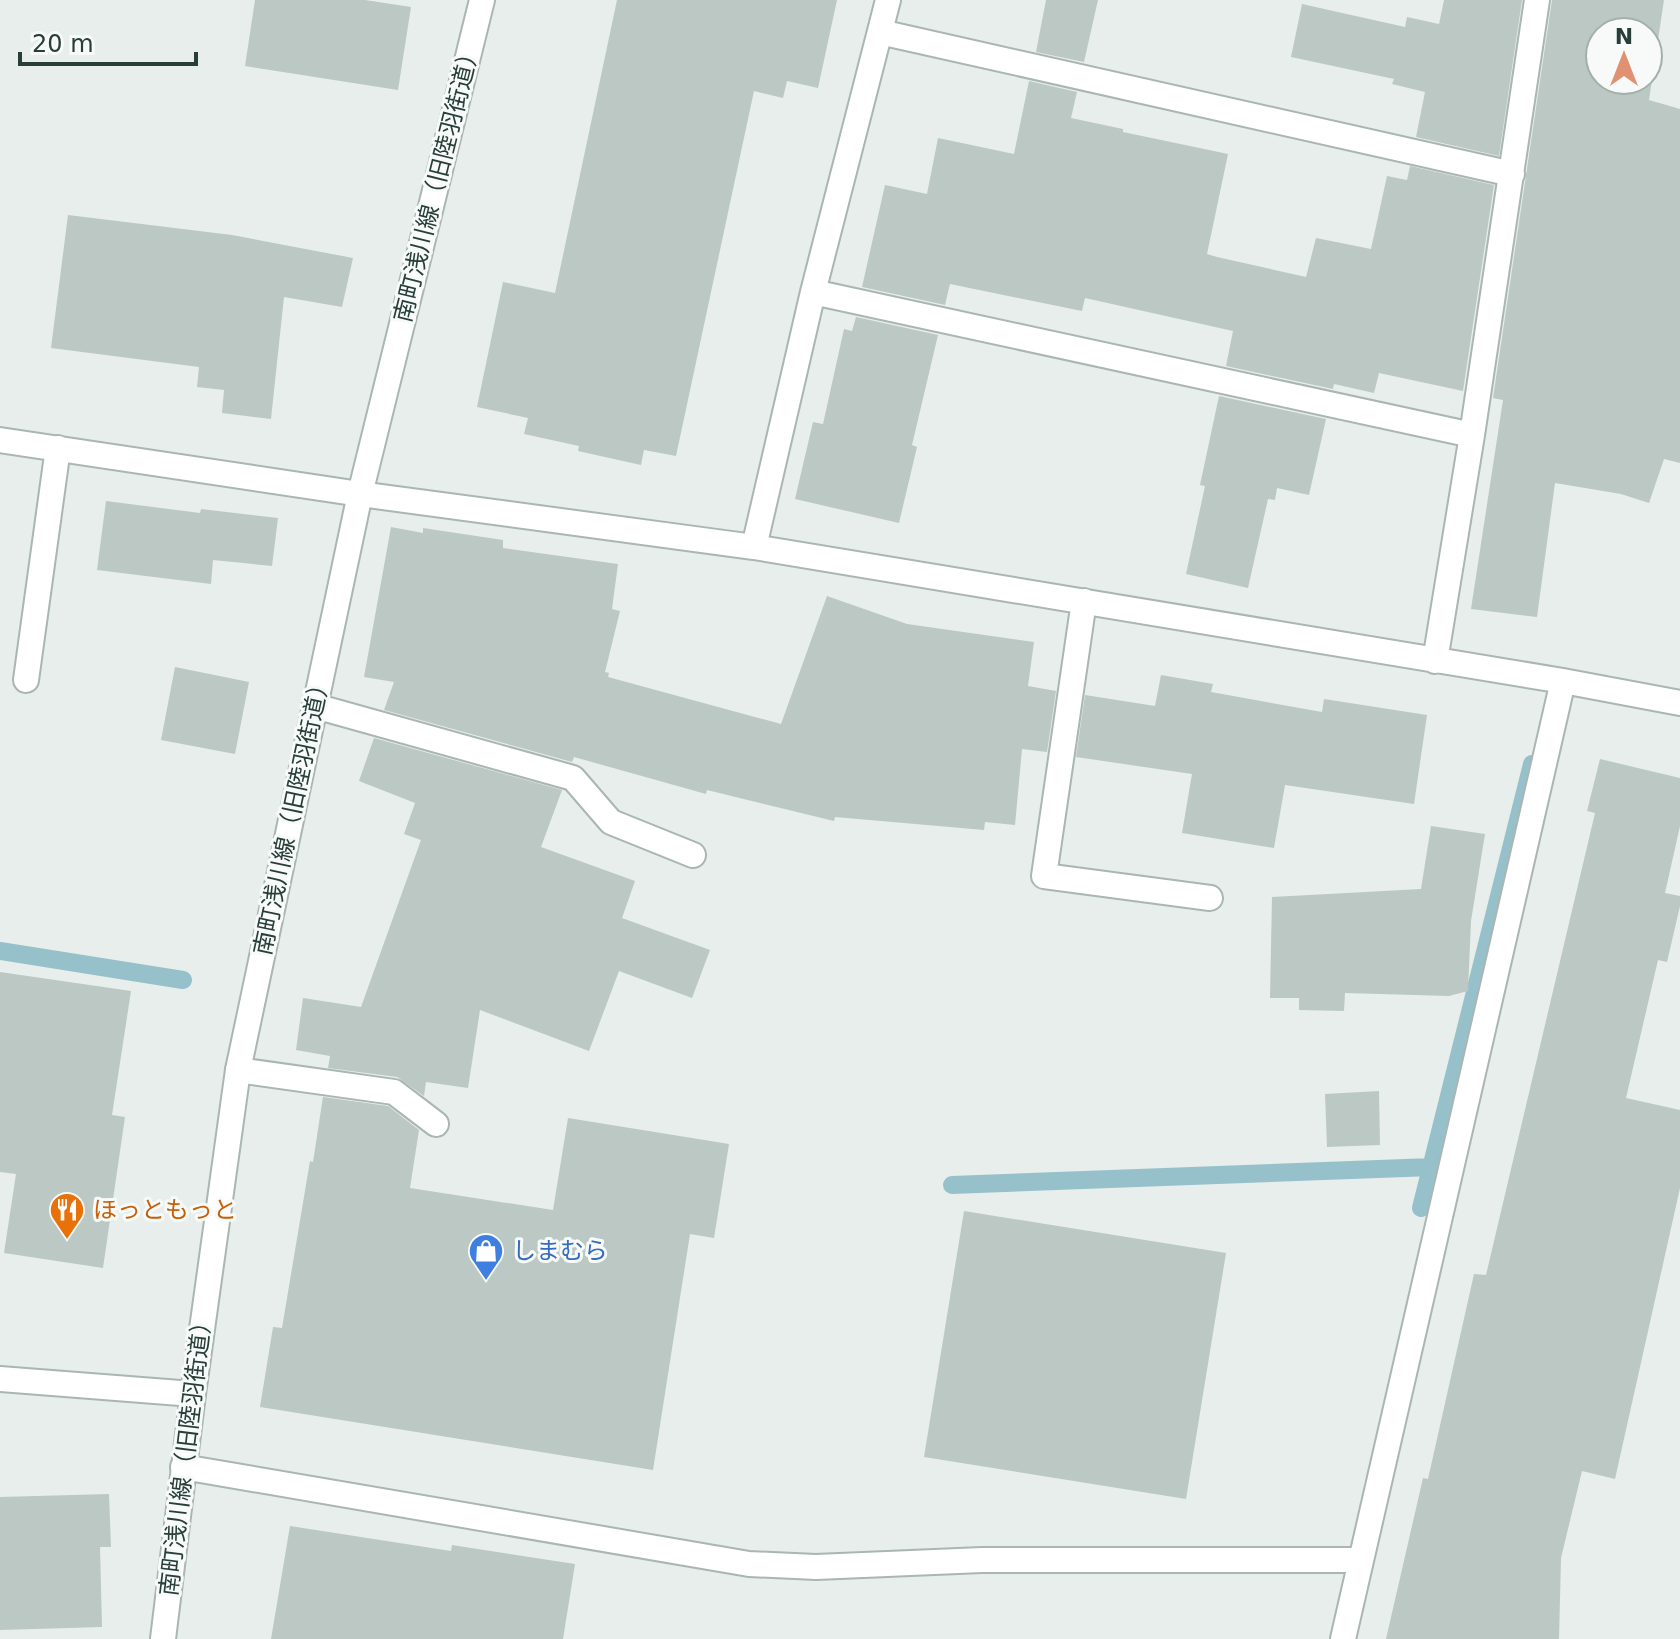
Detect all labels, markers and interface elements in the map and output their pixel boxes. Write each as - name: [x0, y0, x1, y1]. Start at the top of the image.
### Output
- scale bar: [20, 16, 196, 66]
- north arrow: [1584, 16, 1664, 96]
- text: N: [1615, 24, 1633, 49]
- text: 20 m: [32, 30, 94, 58]
- street label: 南町浅川線（旧陸羽街道）: [389, 39, 485, 325]
- street label: 南町浅川線（旧陸羽街道）: [248, 670, 336, 958]
- restaurant icon: ほっともっと: [48, 1191, 86, 1241]
- place label: ほっともっと: [93, 1196, 237, 1224]
- shop icon: しまむら: [467, 1232, 505, 1282]
- place label: しまむら: [512, 1237, 608, 1265]
- street label: 南町浅川線（旧陸羽街道）: [155, 1308, 217, 1598]

